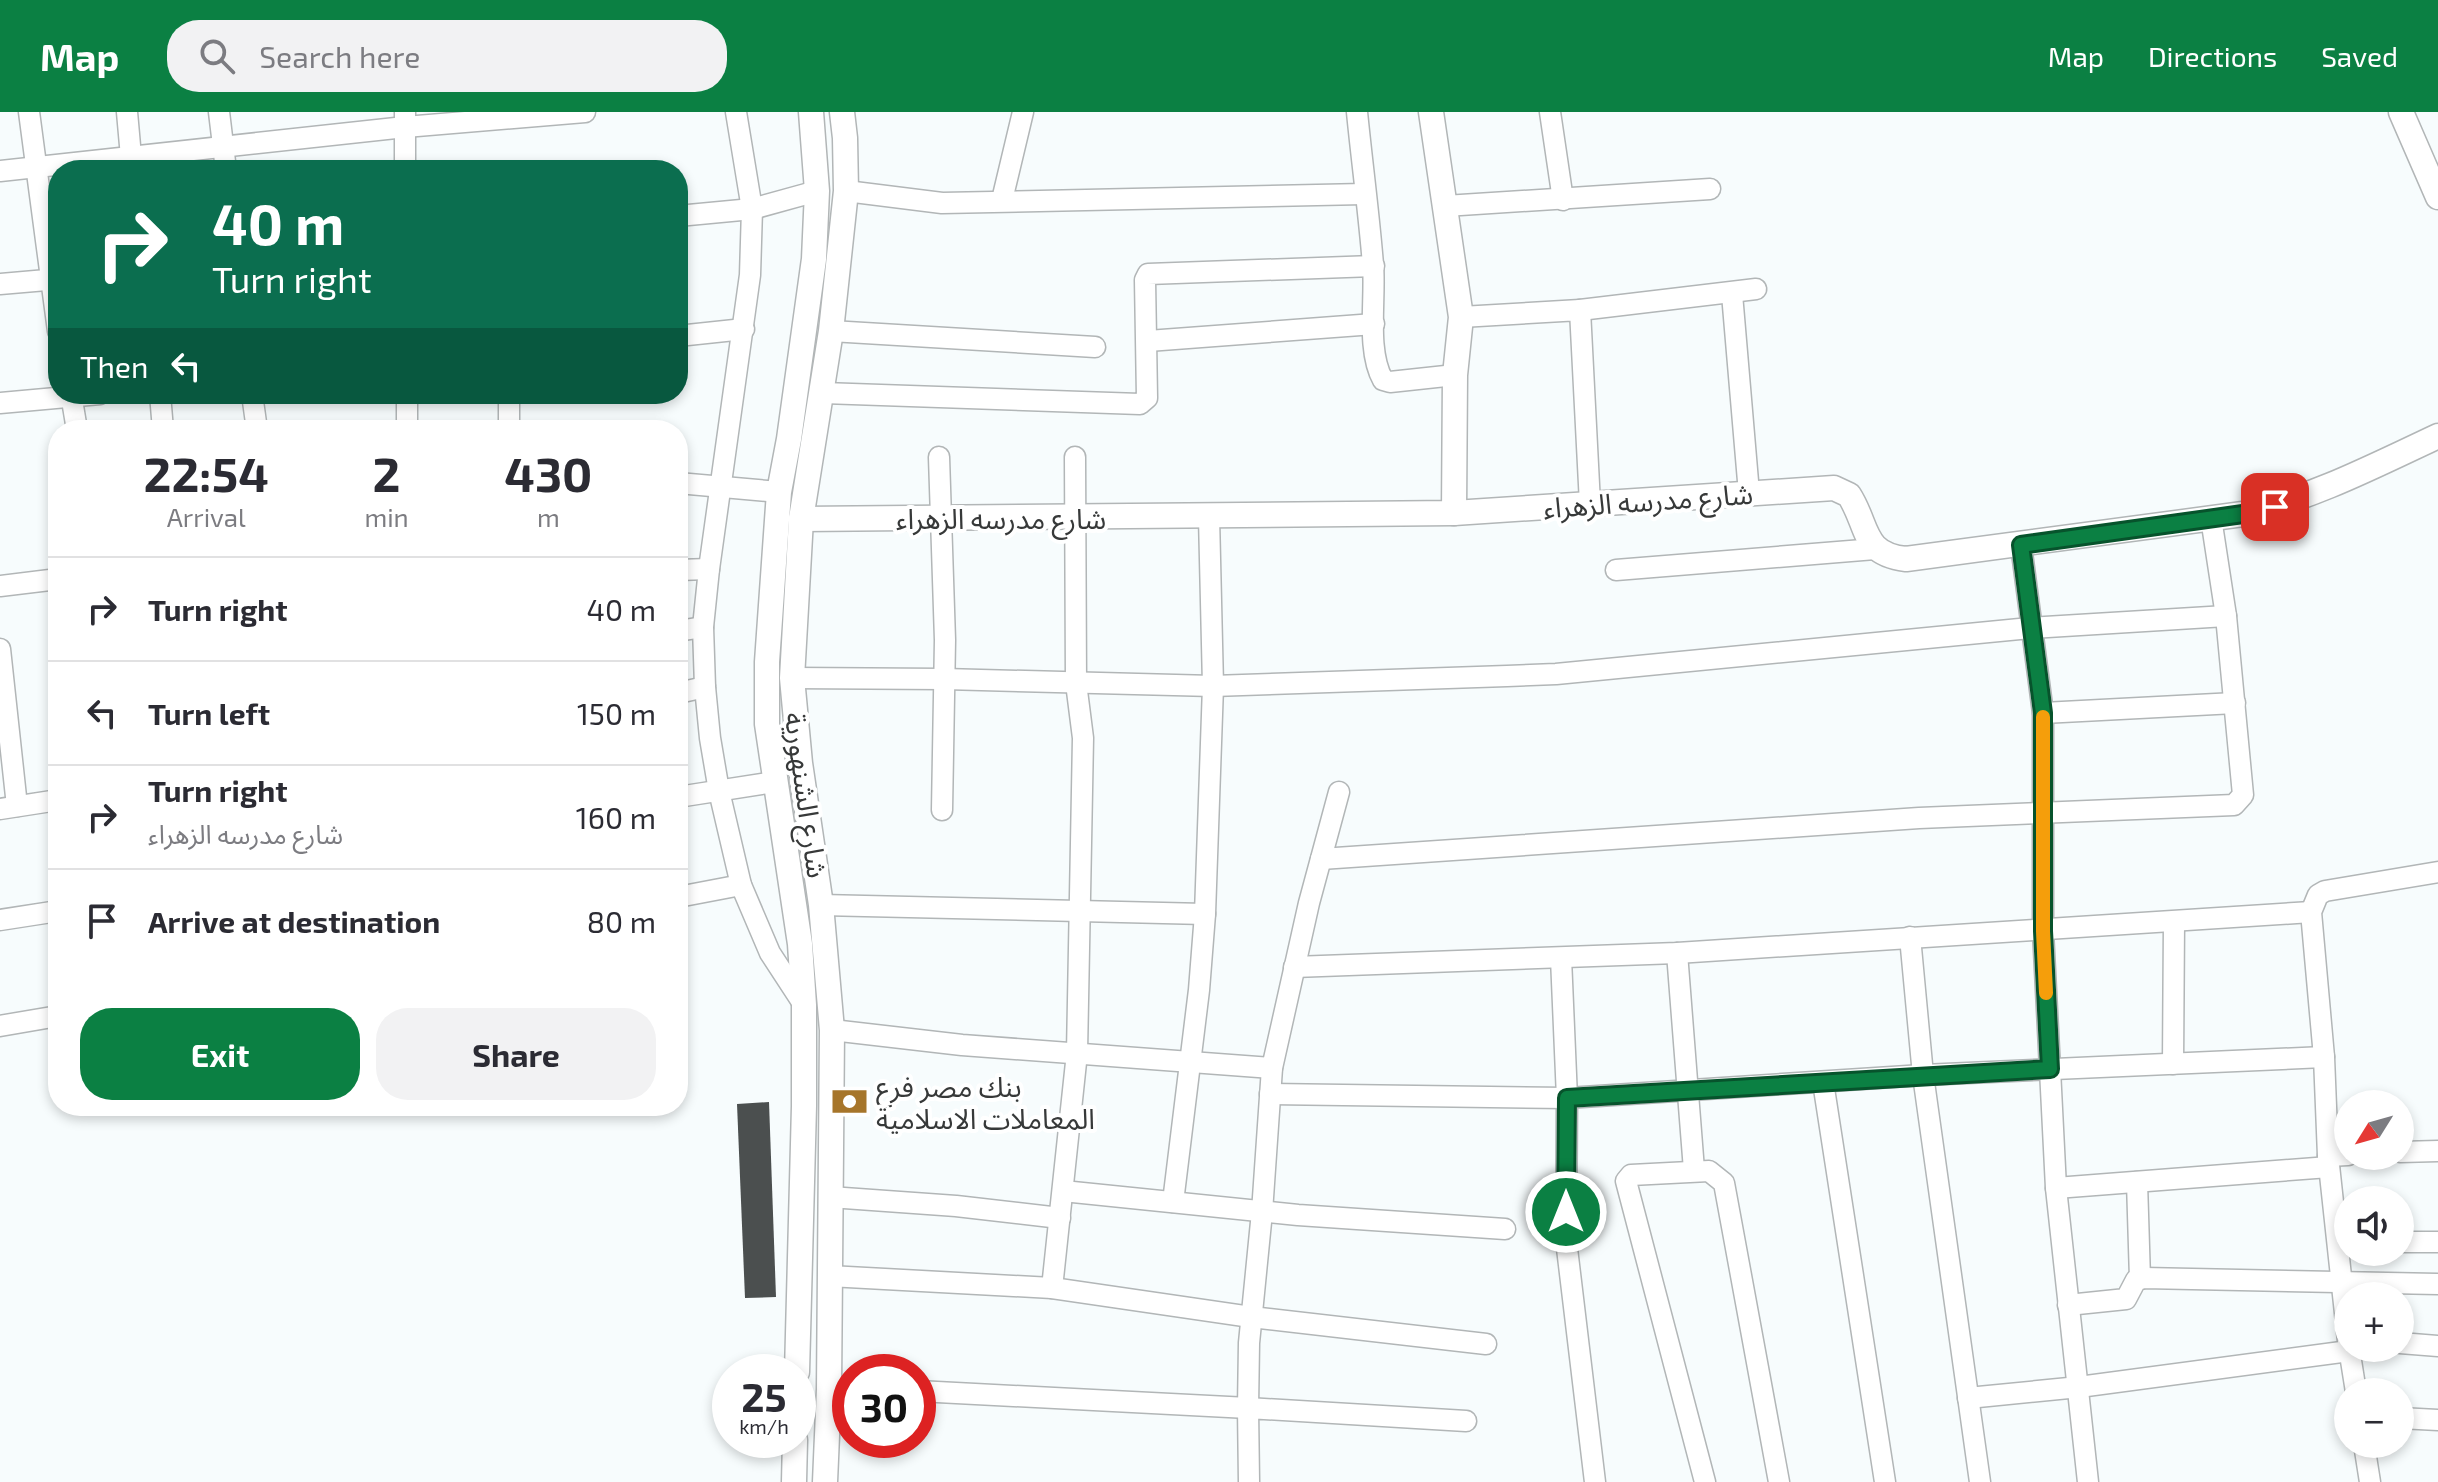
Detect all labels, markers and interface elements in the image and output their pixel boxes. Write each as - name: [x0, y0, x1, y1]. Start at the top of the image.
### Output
- search box: [167, 20, 727, 92]
- text: Map: [40, 33, 119, 79]
- icon: search: [195, 34, 239, 78]
- text: Search here: [259, 38, 420, 74]
- text: Map: [2048, 39, 2104, 73]
- text: Directions: [2148, 39, 2277, 73]
- text: Saved: [2321, 39, 2398, 73]
- text: 40 m: [212, 189, 344, 256]
- icon: right: [80, 192, 184, 296]
- text: Turn right: [212, 257, 372, 300]
- icon: left: [164, 344, 208, 388]
- text: Then: [80, 348, 148, 384]
- text: 22:54: [144, 444, 269, 502]
- text: 2: [373, 444, 400, 502]
- text: 430: [504, 444, 592, 502]
- pin: [2241, 473, 2309, 541]
- street label: شارع مدرسه الزهراء: [1542, 476, 1754, 529]
- icon: arrive: [2253, 485, 2297, 529]
- text: Arrival: [167, 501, 246, 532]
- text: min: [364, 501, 409, 532]
- text: m: [537, 501, 560, 532]
- street label: شارع مدرسه الزهراء: [896, 501, 1106, 540]
- icon: right: [80, 587, 124, 631]
- text: Turn right: [148, 591, 288, 627]
- text: 40 m: [586, 591, 656, 627]
- icon: left: [80, 691, 124, 735]
- text: Turn left: [148, 695, 270, 731]
- text: 150 m: [577, 695, 656, 731]
- street label: شارع الشنهورية: [774, 710, 835, 881]
- text: Turn right: [148, 772, 288, 808]
- icon: right: [80, 795, 124, 839]
- text: 160 m: [576, 799, 656, 835]
- text: شارع مدرسه الزهراء: [148, 818, 343, 849]
- icon: arrive: [80, 899, 124, 943]
- text: Arrive at destination: [148, 903, 440, 939]
- text: 80 m: [587, 903, 656, 939]
- button: Exit: [80, 1008, 360, 1100]
- button: Share: [376, 1008, 656, 1100]
- place label: بنك مصر فرع المعاملات الاسلامية: [876, 1069, 1095, 1135]
- bank icon: بنك مصر فرع المعاملات الاسلامية: [831, 1083, 869, 1121]
- north arrow: [2334, 1090, 2414, 1170]
- map controls: [2334, 1090, 2414, 1458]
- position arrow: [1524, 1170, 1608, 1254]
- button: sound: [2334, 1186, 2414, 1266]
- button: +: [2334, 1282, 2414, 1362]
- speed limit sign: 30: [832, 1354, 936, 1458]
- text: 25: [741, 1372, 787, 1420]
- button: −: [2334, 1378, 2414, 1458]
- text: km/h: [739, 1414, 789, 1438]

